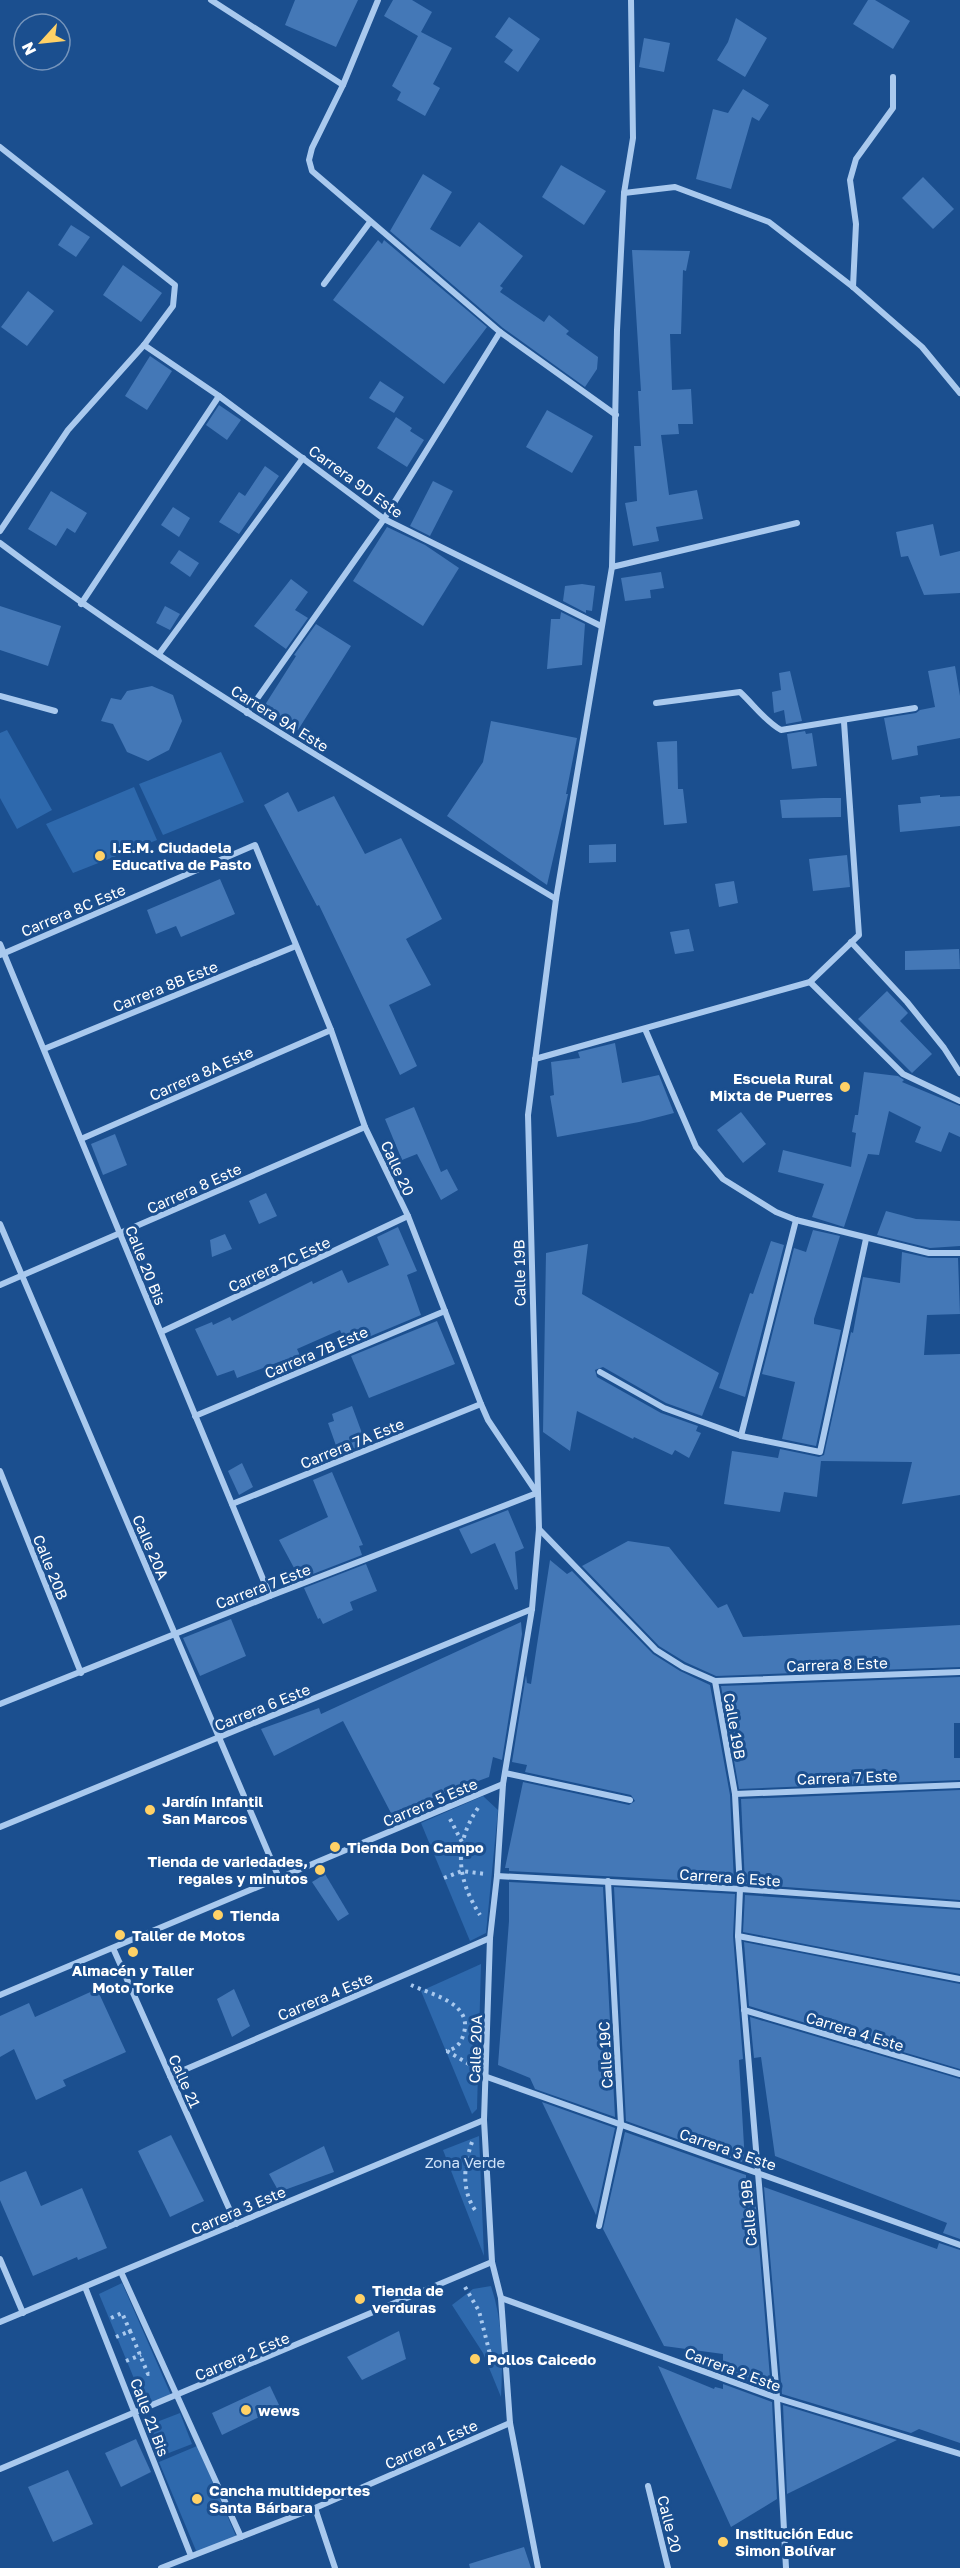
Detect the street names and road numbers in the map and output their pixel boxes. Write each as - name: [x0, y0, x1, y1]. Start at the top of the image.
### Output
- street label: Carrera 9D Este: [305, 441, 407, 521]
- street label: Carrera 9A Este: [228, 681, 332, 755]
- street label: Carrera 8C Este: [18, 880, 128, 940]
- street label: Carrera 8B Este: [110, 957, 220, 1015]
- street label: Carrera 8A Este: [146, 1042, 256, 1104]
- street label: Calle 20: [377, 1138, 419, 1198]
- street label: Carrera 8 Este: [144, 1159, 244, 1217]
- street label: Calle 20 Bis: [122, 1223, 170, 1308]
- street label: Carrera 7C Este: [225, 1232, 333, 1296]
- street label: Calle 19B: [509, 1239, 529, 1307]
- street label: Carrera 7B Este: [262, 1322, 371, 1382]
- street label: Carrera 7A Este: [297, 1414, 407, 1472]
- street label: Calle 20A: [129, 1512, 173, 1582]
- street label: Calle 20B: [30, 1532, 72, 1602]
- street label: Carrera 7 Este: [213, 1560, 313, 1612]
- street label: Carrera 8 Este: [786, 1653, 888, 1675]
- street label: Carrera 6 Este: [212, 1680, 313, 1734]
- street label: Calle 19B: [720, 1691, 750, 1761]
- street label: Carrera 7 Este: [797, 1766, 898, 1788]
- street label: Carrera 5 Este: [380, 1774, 480, 1830]
- street label: Carrera 6 Este: [679, 1864, 782, 1890]
- street label: Carrera 4 Este: [275, 1968, 376, 2024]
- street label: Carrera 4 Este: [804, 2008, 906, 2055]
- street label: Calle 20A: [465, 2014, 485, 2084]
- street label: Calle 19C: [594, 2021, 616, 2089]
- street label: Calle 21: [165, 2052, 205, 2110]
- street label: Carrera 3 Este: [677, 2124, 779, 2174]
- street label: Calle 19B: [736, 2179, 760, 2247]
- street label: Carrera 3 Este: [188, 2182, 288, 2238]
- street label: Carrera 2 Este: [192, 2328, 292, 2384]
- street label: Carrera 2 Este: [682, 2343, 784, 2395]
- street label: Calle 21 Bis: [127, 2375, 173, 2459]
- street label: Carrera 1 Este: [382, 2415, 480, 2472]
- street label: Calle 20: [654, 2493, 686, 2555]

